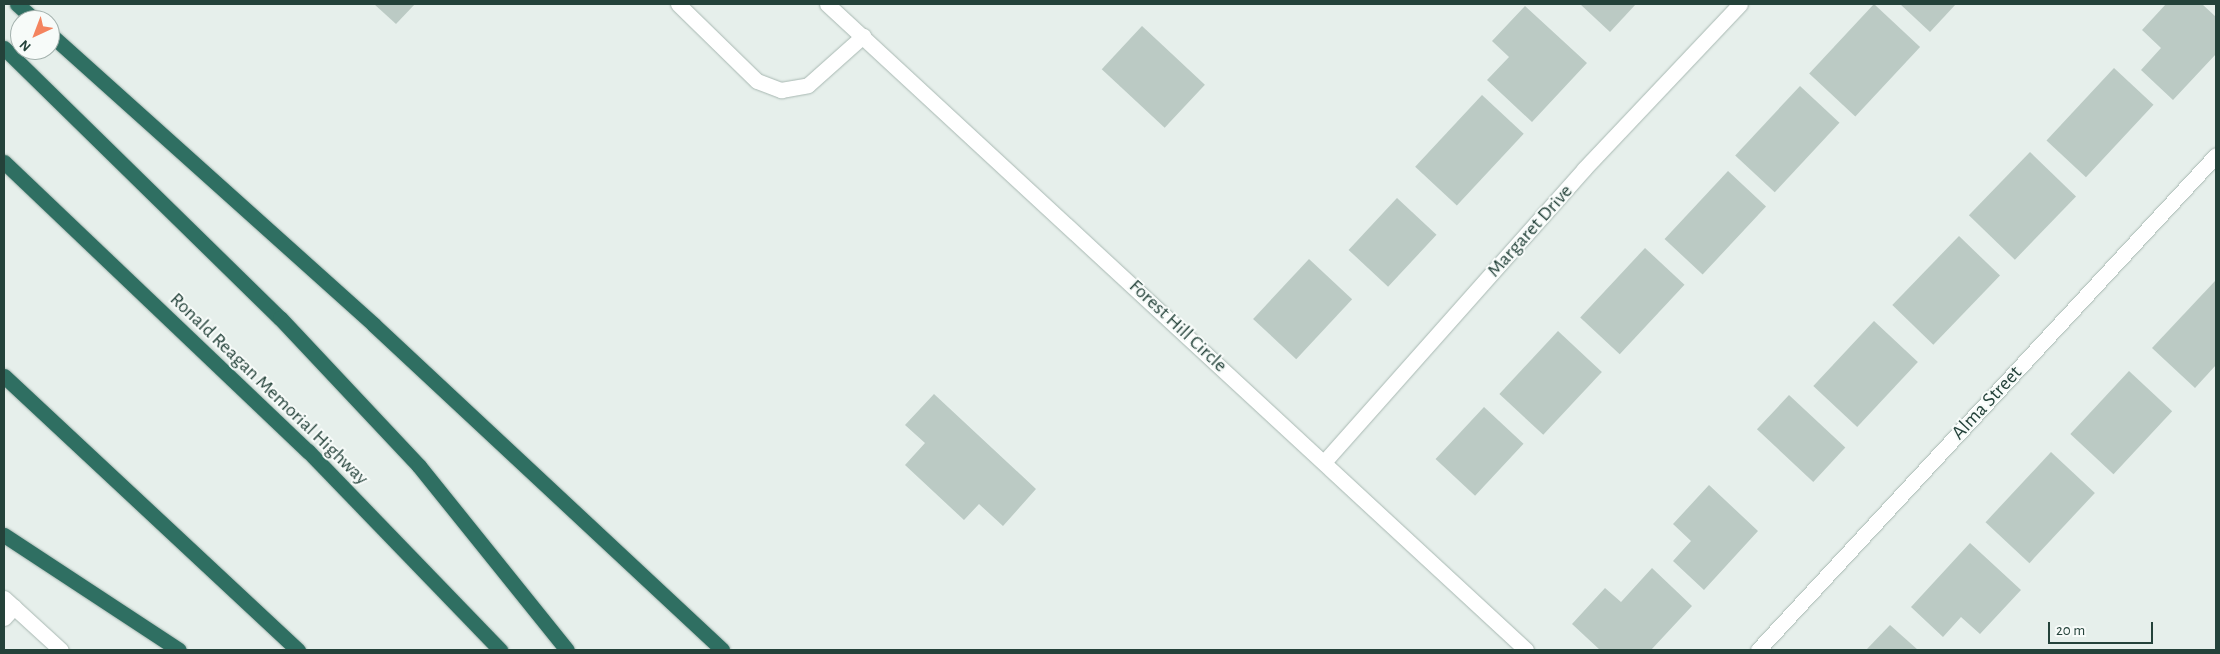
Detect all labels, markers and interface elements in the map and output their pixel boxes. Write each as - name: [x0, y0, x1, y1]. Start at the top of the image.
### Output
- north arrow: [10, 10, 60, 60]
- text: N: [17, 37, 34, 54]
- street label: Margaret Drive: [1482, 180, 1578, 282]
- street label: Forest Hill Circle: [1124, 274, 1232, 378]
- street label: Ronald Reagan Memorial Highway: [165, 288, 373, 490]
- street label: Alma Street: [1947, 361, 2027, 445]
- scale bar: [2050, 612, 2155, 644]
- text: 20 m: [2056, 623, 2085, 638]

